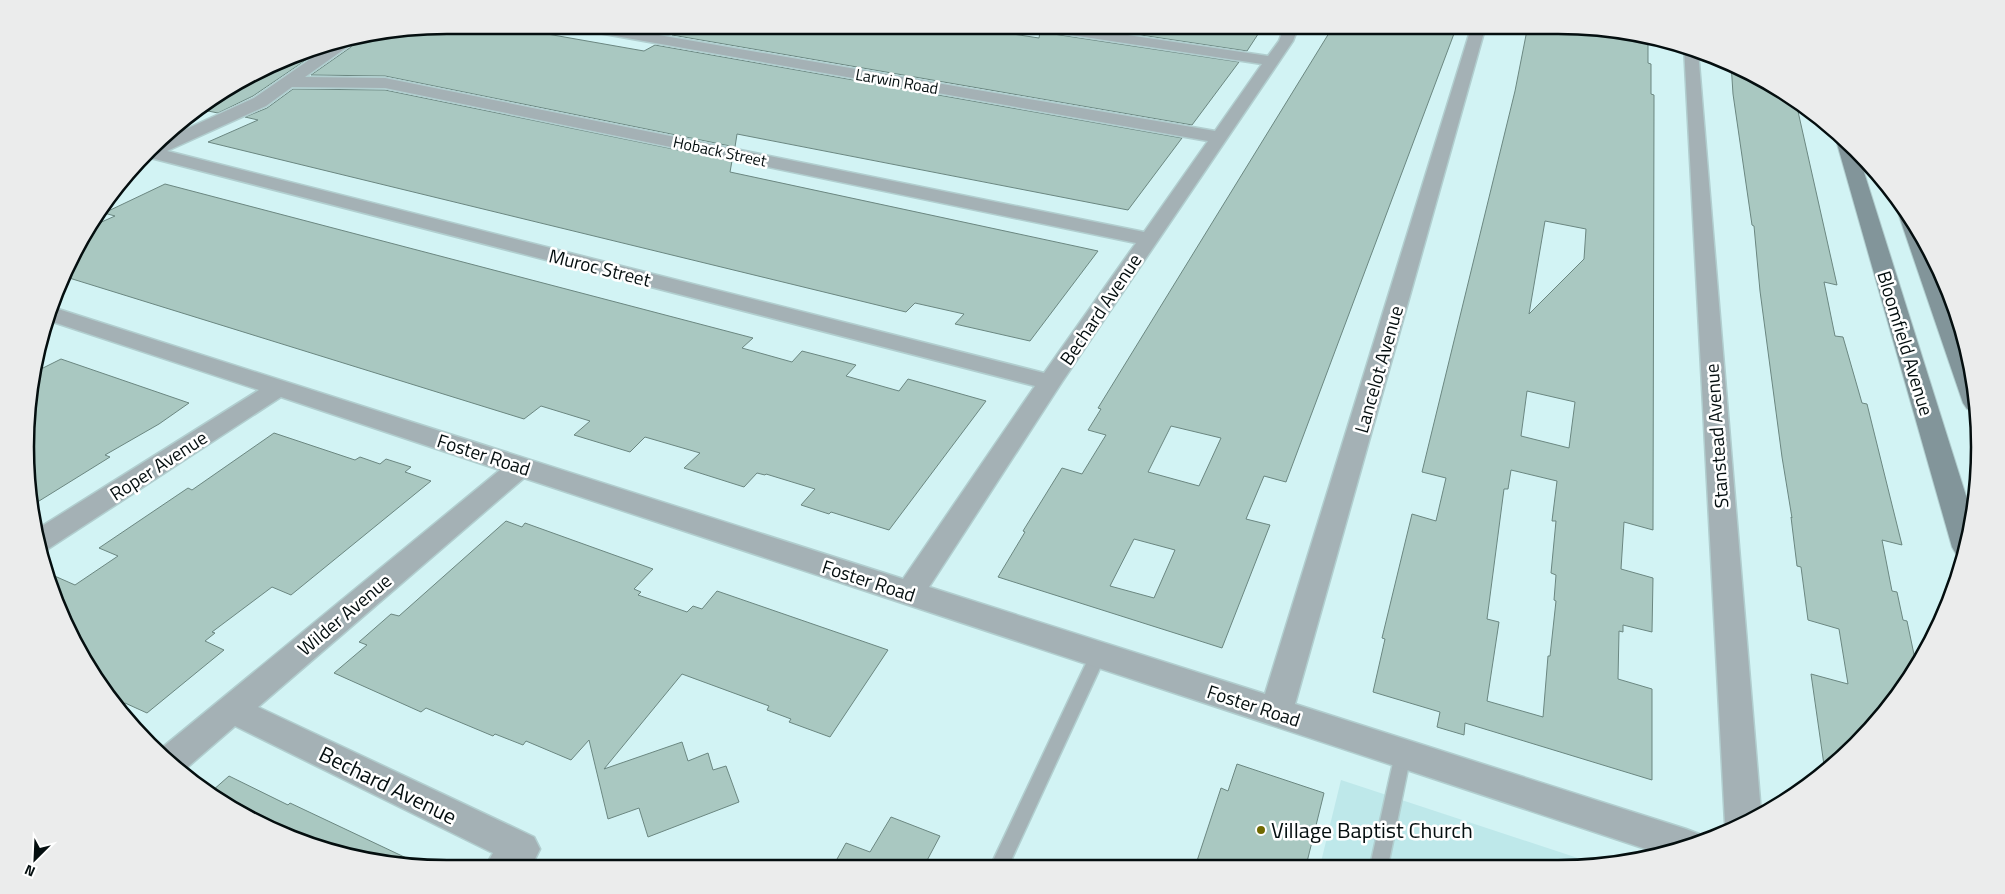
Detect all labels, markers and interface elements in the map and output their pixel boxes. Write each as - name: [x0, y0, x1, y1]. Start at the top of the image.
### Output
- street label: Larwin Road: [854, 62, 940, 100]
- street label: Hoback Street: [671, 129, 769, 173]
- street label: Muroc Street: [546, 240, 654, 294]
- street label: Bechard Avenue: [1052, 247, 1148, 371]
- street label: Bloomfield Avenue: [1870, 267, 1942, 419]
- street label: Lancelot Avenue: [1346, 302, 1410, 436]
- street label: Stanstead Avenue: [1696, 363, 1736, 509]
- street label: Roper Avenue: [103, 423, 213, 507]
- street label: Foster Road: [434, 425, 534, 483]
- street label: Foster Road: [819, 551, 919, 609]
- street label: Wilder Avenue: [291, 566, 397, 662]
- street label: Foster Road: [1204, 676, 1304, 734]
- street label: Bechard Avenue: [313, 737, 463, 833]
- place label: Village Baptist Church: [1271, 813, 1473, 847]
- marker: Village Baptist Church: [1255, 824, 1267, 836]
- north arrow: [10, 834, 60, 884]
- text: N: [21, 860, 38, 883]

